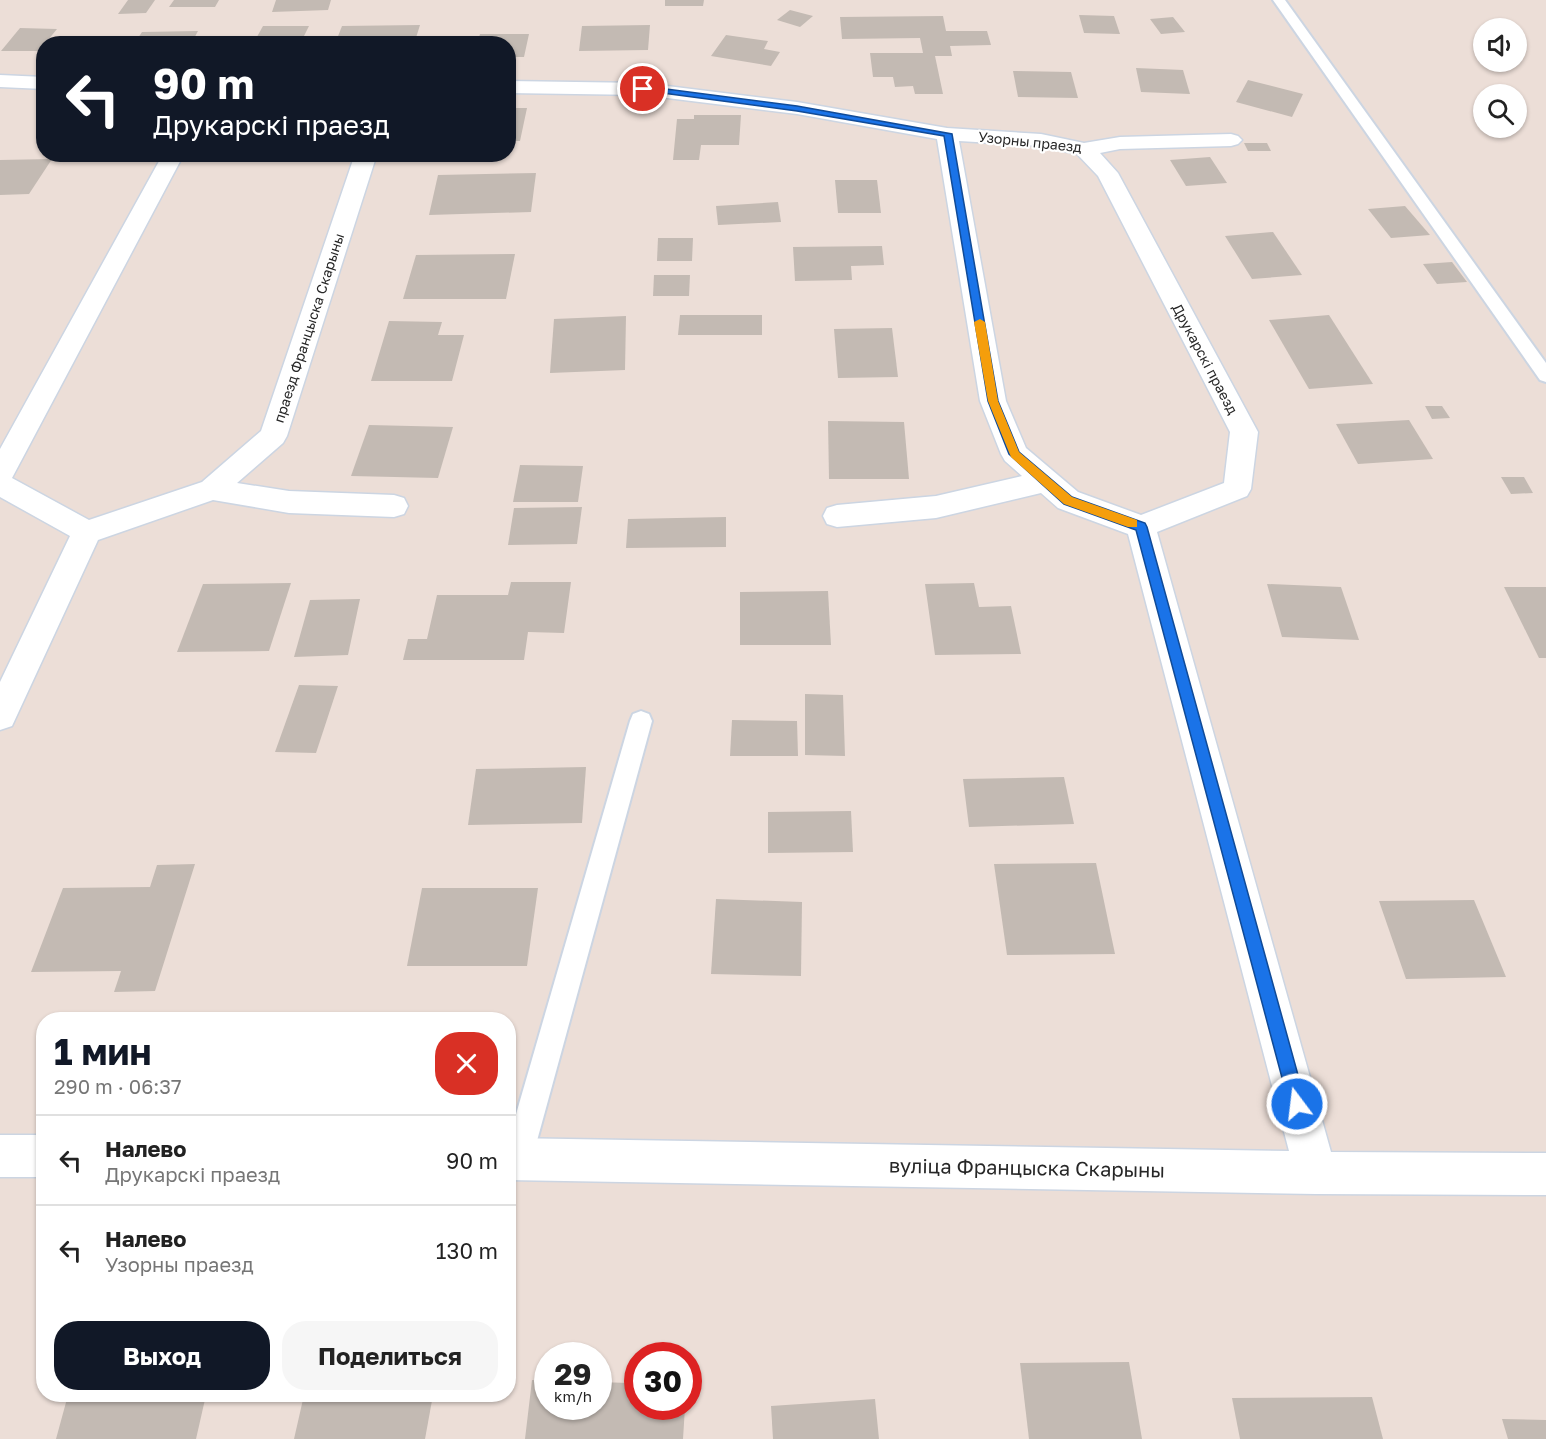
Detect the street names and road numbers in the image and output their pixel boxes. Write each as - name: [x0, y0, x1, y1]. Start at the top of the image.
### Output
- street label: Узорны праезд: [977, 128, 1083, 155]
- street label: праезд Францыска Скарыны: [270, 231, 347, 425]
- street label: Друкарскі праезд: [1169, 301, 1242, 417]
- street label: вуліца Францыска Скарыны: [889, 1153, 1165, 1181]

